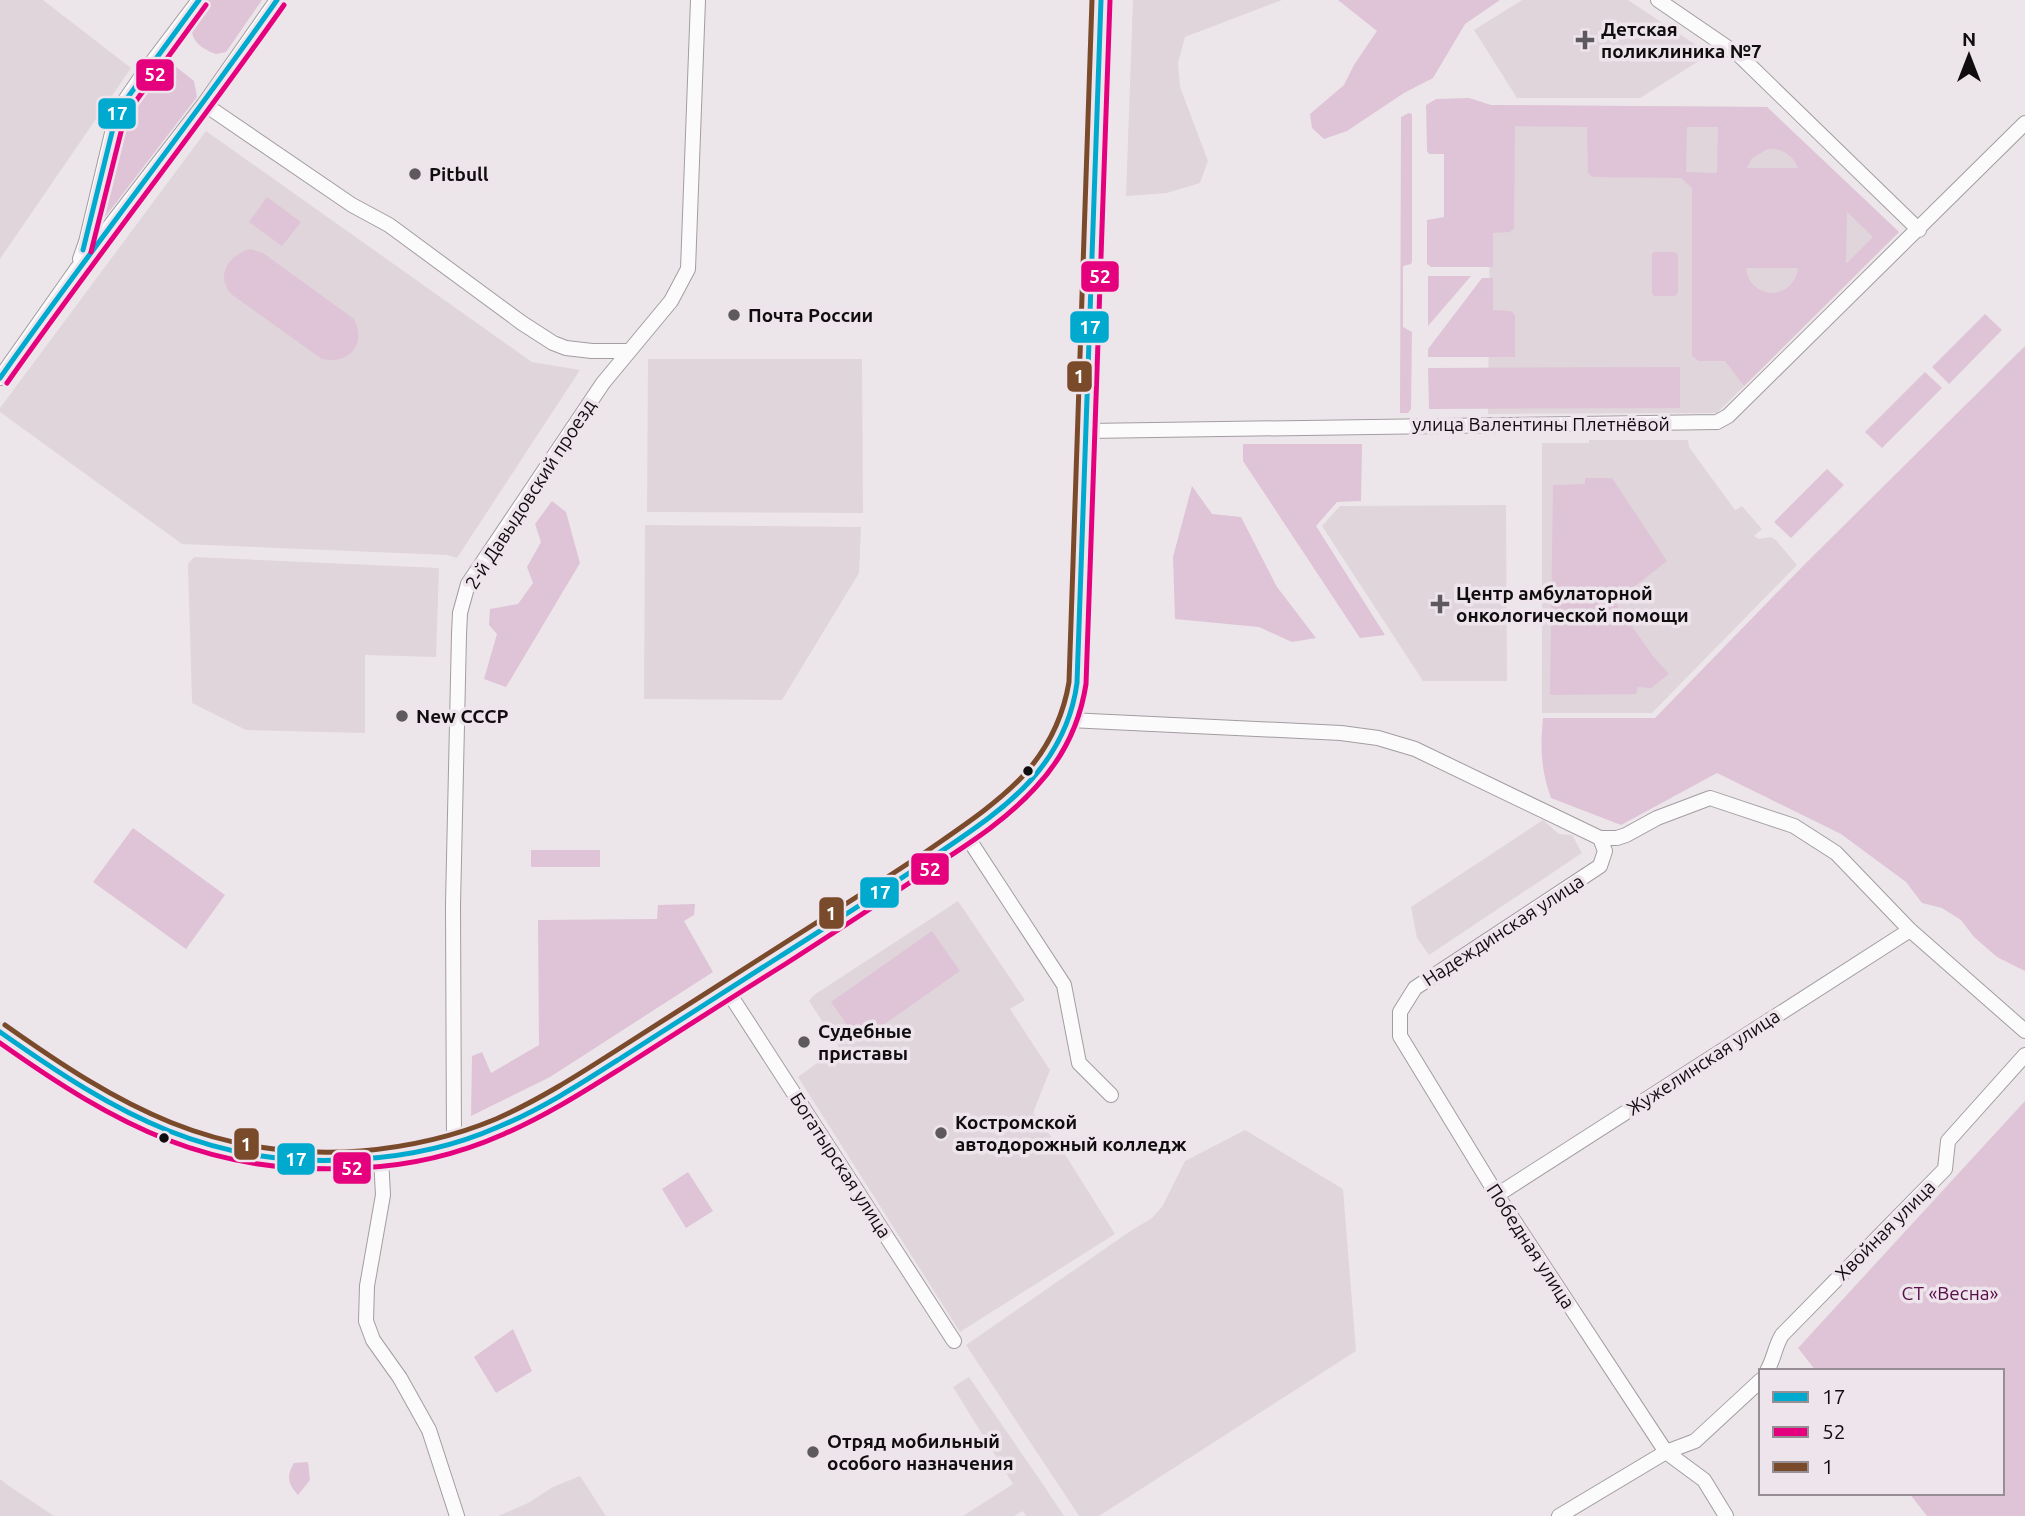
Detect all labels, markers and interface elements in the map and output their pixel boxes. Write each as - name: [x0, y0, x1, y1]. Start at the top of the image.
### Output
- place label: Детская поликлиника №7: [1601, 18, 1762, 62]
- north arrow: [1934, 21, 2004, 91]
- text: N: [1962, 28, 1976, 50]
- marker: Детская поликлиника №7: [1575, 30, 1595, 50]
- line badge: 52: [135, 58, 175, 92]
- text: 52: [144, 63, 166, 85]
- line badge: 17: [97, 97, 137, 130]
- text: 17: [106, 102, 128, 124]
- place label: Pitbull: [429, 163, 489, 185]
- marker: Pitbull: [407, 166, 423, 182]
- line badge: 52: [1080, 260, 1120, 293]
- text: 52: [1089, 265, 1111, 287]
- place label: Почта России: [748, 304, 873, 326]
- marker: Почта России: [726, 307, 742, 323]
- line badge: 17: [1069, 310, 1110, 344]
- text: 17: [1079, 316, 1101, 338]
- line badge: 1: [1066, 360, 1093, 393]
- text: 1: [1074, 365, 1084, 387]
- street label: 2-й Давыдовский проезд: [460, 395, 600, 593]
- street label: улица Валентины Плетнёвой: [1412, 413, 1670, 435]
- place label: Центр амбулаторной онкологической помощи: [1456, 582, 1689, 626]
- marker: Центр амбулаторной онкологической помощи: [1430, 594, 1450, 614]
- place label: New СССР: [416, 705, 508, 727]
- marker: New СССР: [394, 708, 410, 724]
- unlabelled marker: [1021, 764, 1035, 778]
- line badge: 52: [910, 852, 950, 886]
- text: 52: [919, 858, 941, 880]
- street label: Надеждинская улица: [1418, 870, 1588, 990]
- line badge: 17: [859, 876, 900, 909]
- text: 17: [869, 881, 891, 903]
- line badge: 1: [818, 896, 845, 930]
- text: 1: [826, 902, 836, 924]
- street label: Жужелинская улица: [1623, 1004, 1783, 1120]
- place label: Судебные приставы: [818, 1020, 912, 1064]
- marker: Судебные приставы: [796, 1034, 812, 1050]
- street label: Богатырская улица: [786, 1088, 896, 1242]
- place label: Костромской автодорожный колледж: [955, 1111, 1187, 1155]
- marker: Костромской автодорожный колледж: [933, 1125, 949, 1141]
- line badge: 1: [233, 1127, 260, 1161]
- unlabelled marker: [157, 1131, 171, 1145]
- text: 1: [241, 1133, 251, 1155]
- line badge: 17: [276, 1142, 316, 1176]
- text: 17: [285, 1148, 307, 1170]
- line badge: 52: [332, 1151, 372, 1185]
- text: 52: [341, 1157, 363, 1179]
- street label: Хвойная улица: [1831, 1176, 1939, 1284]
- street label: Победная улица: [1482, 1179, 1580, 1313]
- park label: СТ «Весна»: [1902, 1282, 1999, 1304]
- legend: [1759, 1369, 2004, 1495]
- text: 17: [1822, 1384, 1846, 1408]
- text: 52: [1822, 1419, 1846, 1443]
- place label: Отряд мобильный особого назначения: [827, 1430, 1014, 1474]
- marker: Отряд мобильный особого назначения: [805, 1444, 821, 1460]
- text: 1: [1822, 1454, 1834, 1478]

